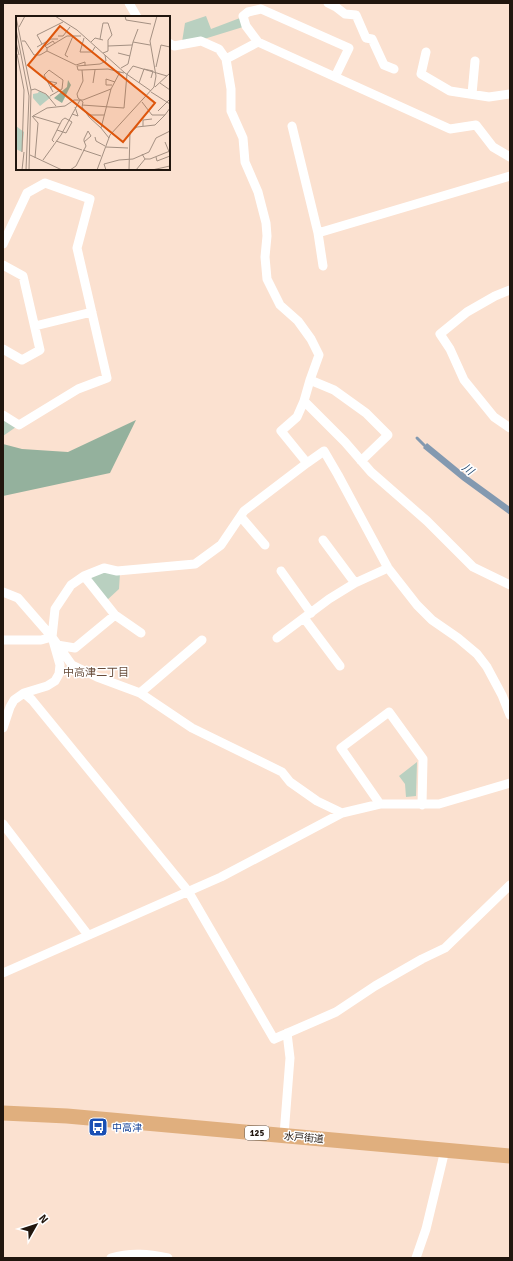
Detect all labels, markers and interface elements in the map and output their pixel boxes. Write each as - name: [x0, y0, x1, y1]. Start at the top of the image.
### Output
- inset map: [16, 16, 170, 170]
- water label: 川: [459, 461, 477, 479]
- district label: 中高津二丁目: [63, 666, 129, 679]
- bus stop icon: 中高津: [87, 1116, 109, 1138]
- place label: 中高津: [112, 1122, 142, 1134]
- road number: 125: [245, 1126, 269, 1140]
- street label: 水戸街道: [283, 1130, 324, 1146]
- north arrow: [16, 1205, 56, 1245]
- text: N: [36, 1212, 51, 1226]

